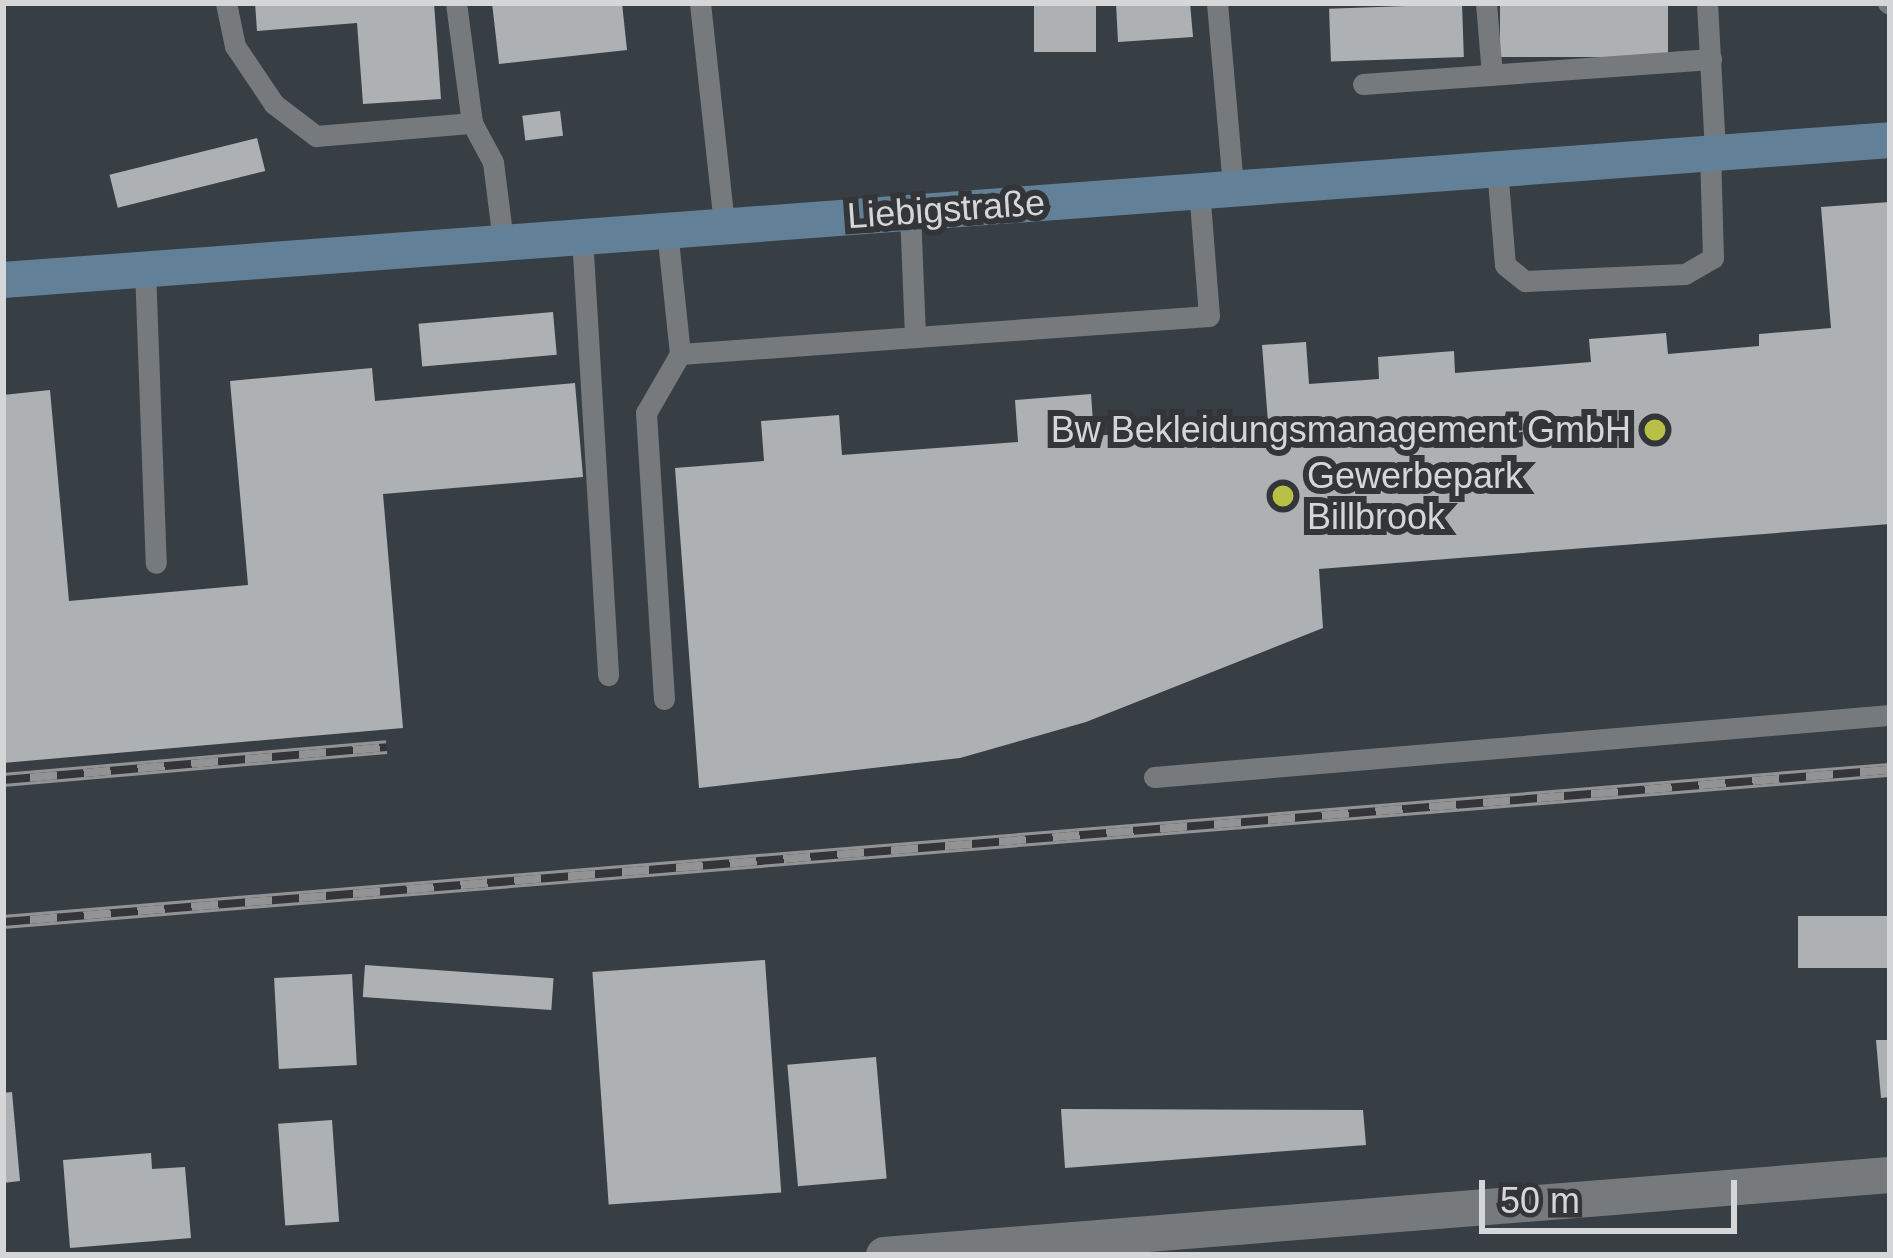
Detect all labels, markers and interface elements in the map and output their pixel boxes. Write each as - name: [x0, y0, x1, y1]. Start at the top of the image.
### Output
- street label: Liebigstraße: [846, 181, 1046, 237]
- place label: Bw Bekleidungsmanagement GmbH: [1051, 408, 1631, 452]
- marker: Bw Bekleidungsmanagement GmbH: [1642, 417, 1668, 443]
- place label: Gewerbepark Billbrook: [1307, 453, 1523, 538]
- marker: Gewerbepark Billbrook: [1270, 483, 1296, 509]
- scale bar: [1485, 1156, 1743, 1230]
- text: 50 m: [1500, 1180, 1580, 1221]

